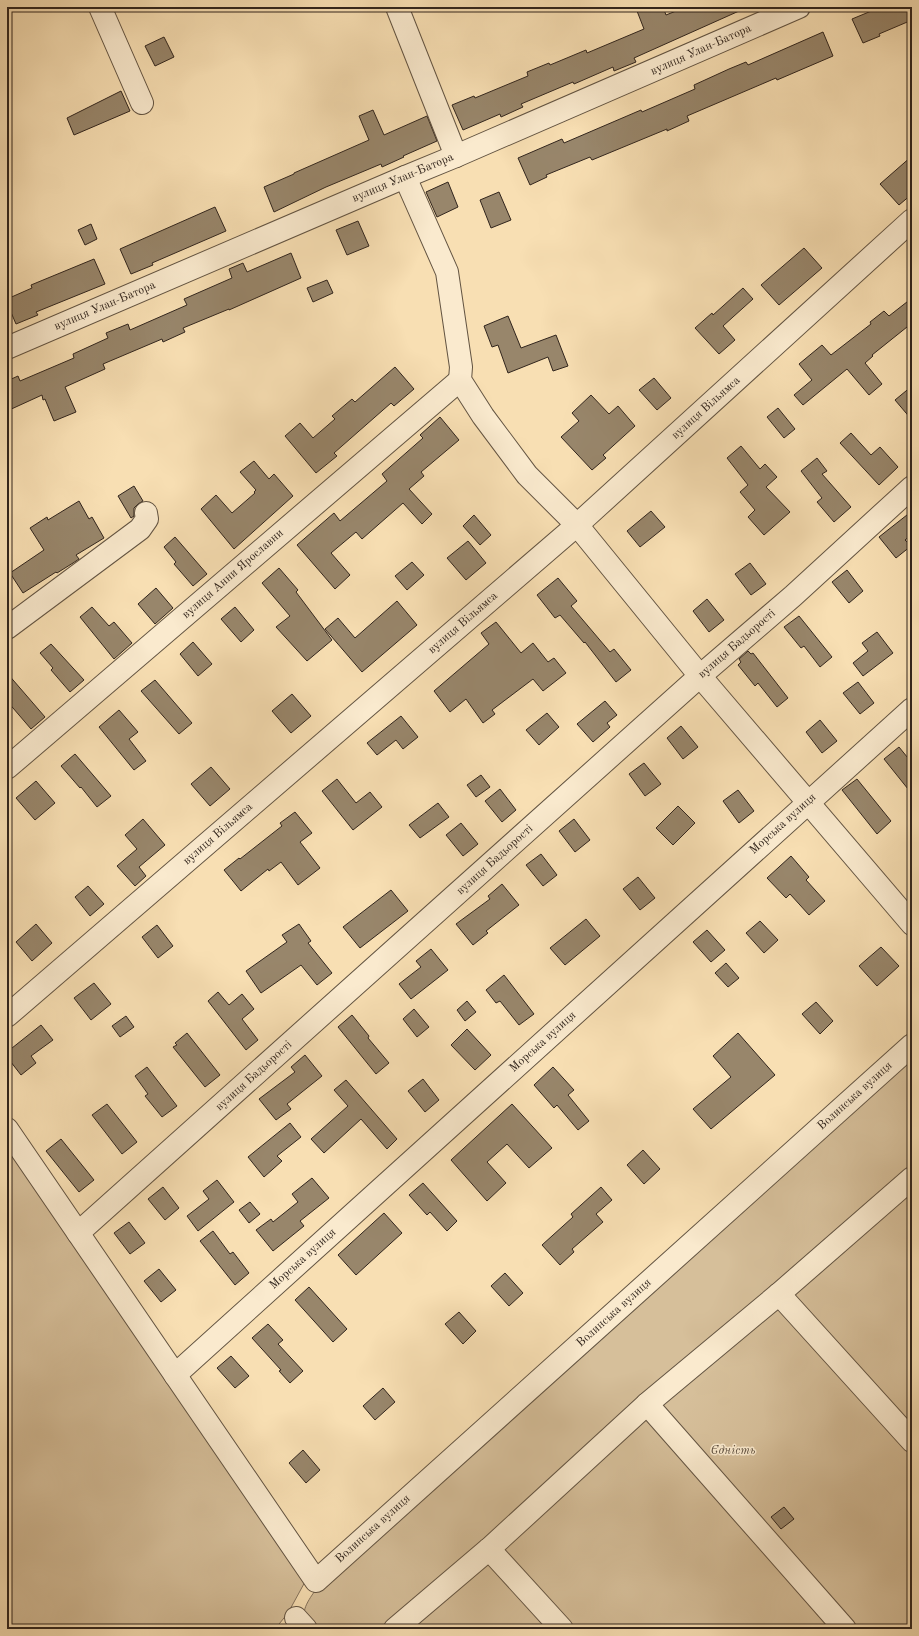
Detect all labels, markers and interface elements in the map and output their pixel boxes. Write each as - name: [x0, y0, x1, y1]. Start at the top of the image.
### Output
- street label: вулиця Улан-Батора: [649, 22, 753, 78]
- street label: вулиця Улан-Батора: [351, 151, 456, 205]
- street label: вулиця Улан-Батора: [53, 279, 158, 333]
- street label: вулиця Вільямса: [669, 373, 743, 442]
- street label: вулиця Анни Ярославни: [180, 527, 286, 621]
- street label: вулиця Вільямса: [425, 589, 500, 656]
- street label: вулиця Бадьорості: [695, 606, 778, 681]
- street label: Морська вулиця: [748, 791, 818, 857]
- street label: вулиця Вільямса: [180, 800, 255, 867]
- street label: вулиця Бадьорості: [454, 822, 536, 897]
- street label: Морська вулиця: [508, 1009, 578, 1075]
- street label: вулиця Бадьорості: [213, 1038, 295, 1113]
- street label: Волинська вулиця: [815, 1060, 895, 1132]
- street label: Морська вулиця: [268, 1226, 338, 1292]
- street label: Волинська вулиця: [574, 1277, 654, 1349]
- park label: Єдність: [711, 1445, 755, 1457]
- street label: Волинська вулиця: [333, 1493, 413, 1565]

